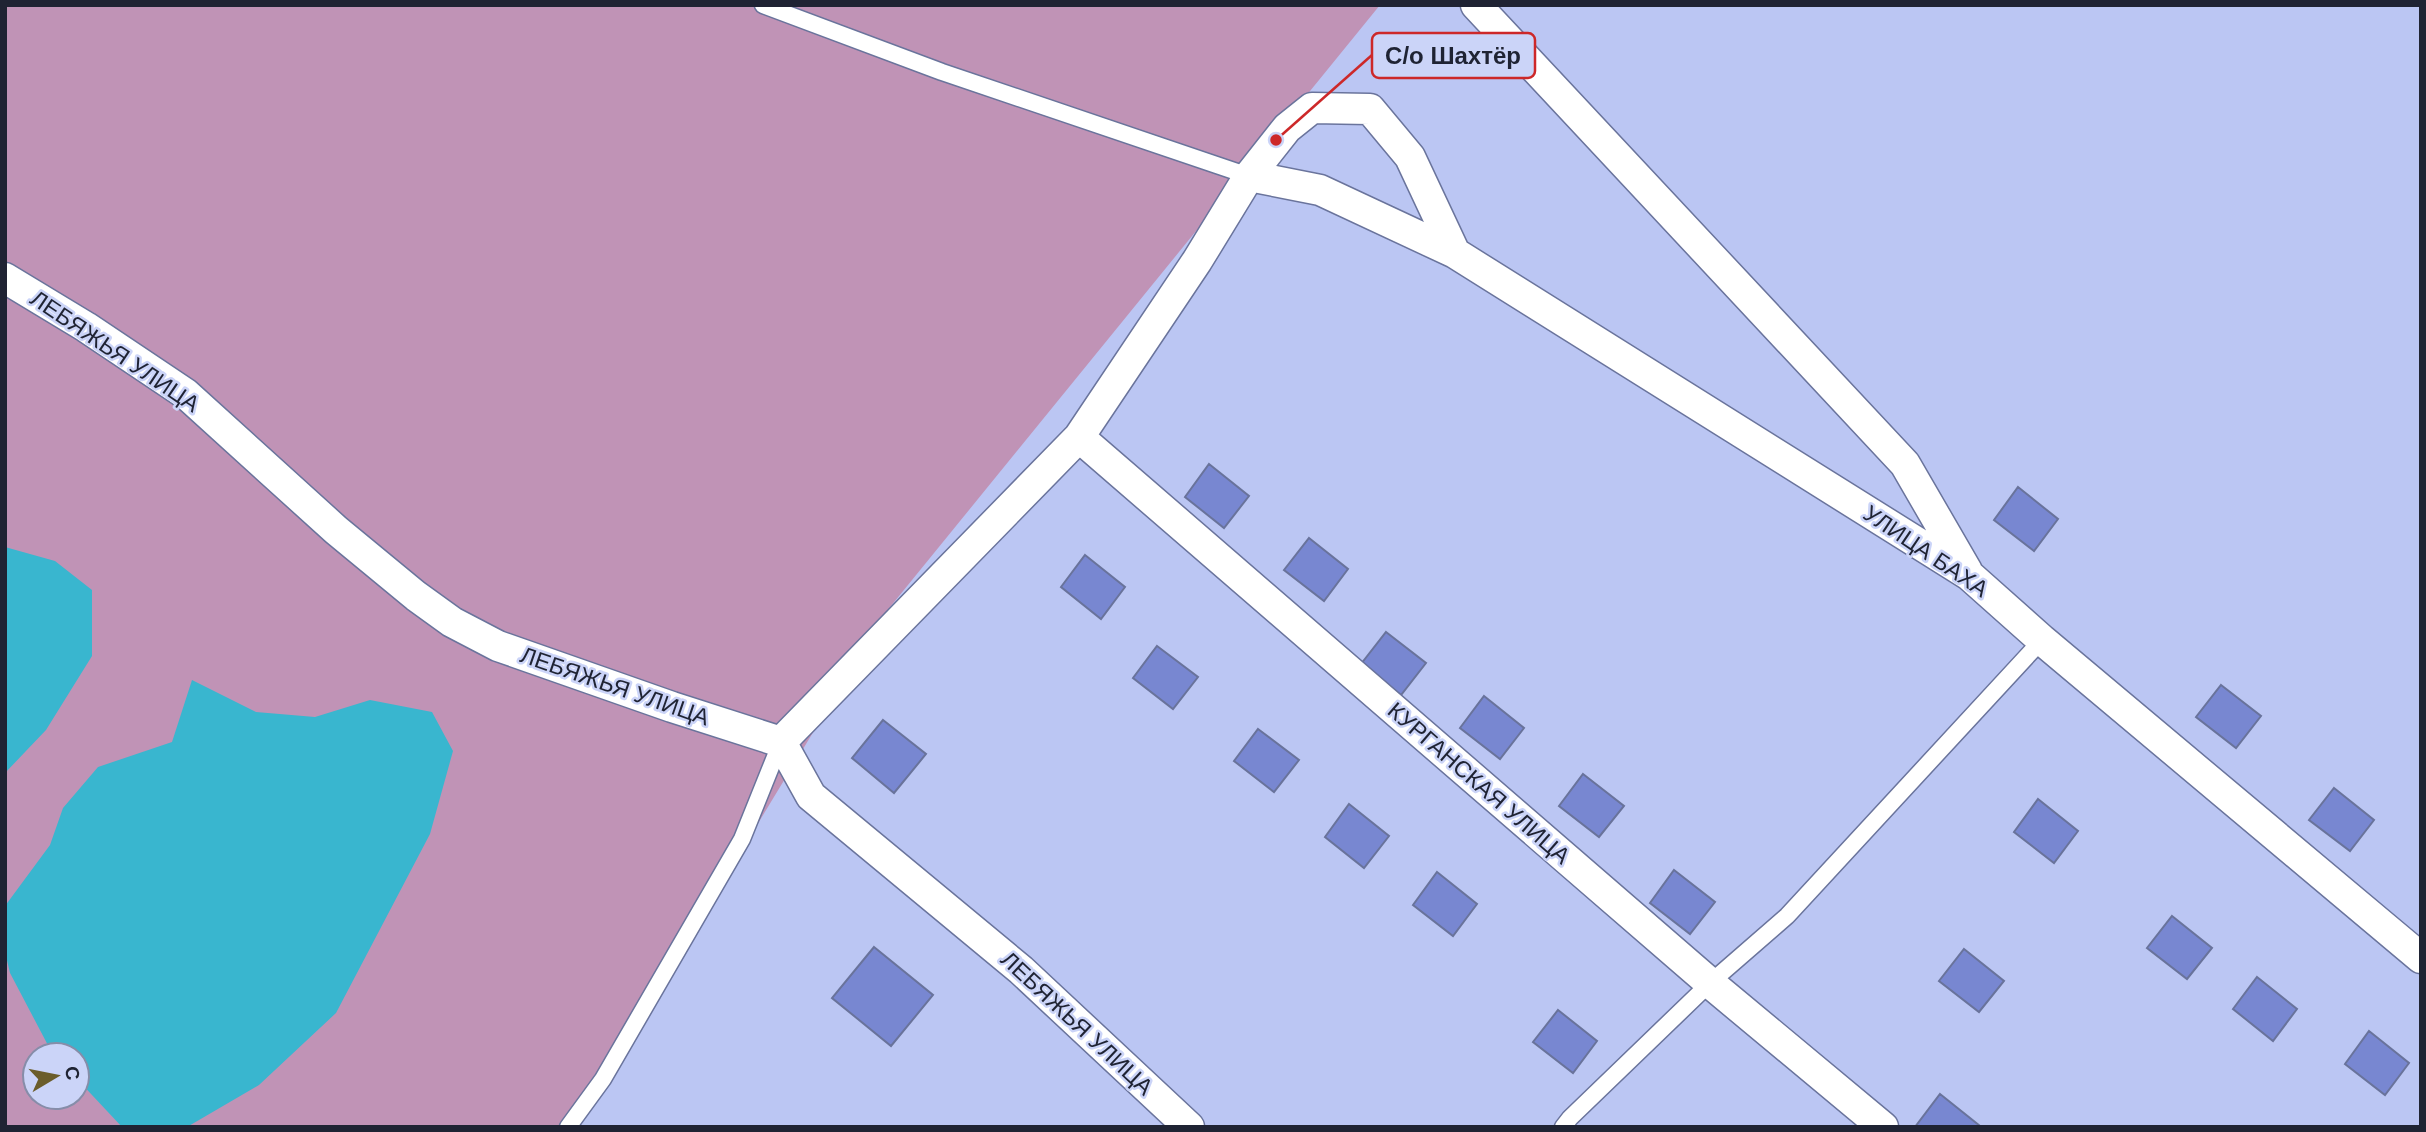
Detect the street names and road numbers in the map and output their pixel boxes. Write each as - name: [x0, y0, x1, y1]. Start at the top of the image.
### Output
- street label: ЛЕБЯЖЬЯ УЛИЦА: [26, 285, 205, 418]
- street label: УЛИЦА БАХА: [1859, 500, 1994, 603]
- street label: ЛЕБЯЖЬЯ УЛИЦА: [517, 641, 713, 731]
- street label: КУРГАНСКАЯ УЛИЦА: [1383, 697, 1576, 870]
- street label: ЛЕБЯЖЬЯ УЛИЦА: [996, 946, 1159, 1100]

